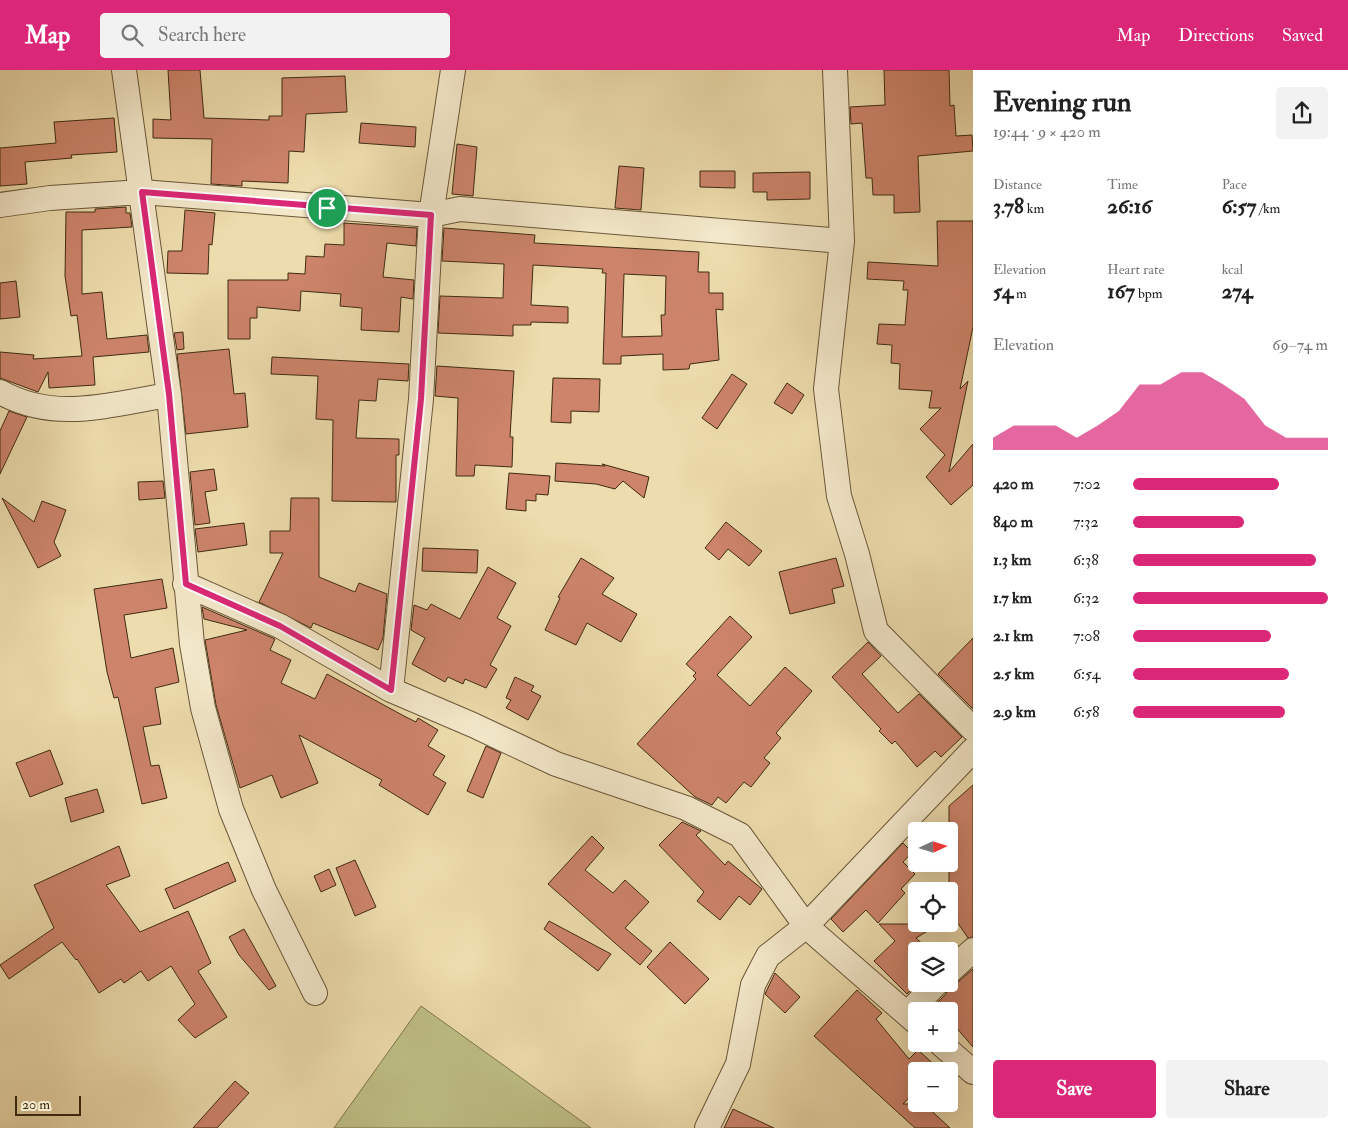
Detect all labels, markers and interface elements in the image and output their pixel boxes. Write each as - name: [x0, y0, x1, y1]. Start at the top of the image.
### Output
- search box: [100, 13, 450, 58]
- text: Map: [25, 20, 70, 51]
- icon: search: [118, 21, 146, 49]
- text: Search here: [158, 23, 246, 47]
- text: Map: [1117, 24, 1150, 47]
- text: Directions: [1178, 24, 1254, 47]
- text: Saved: [1282, 24, 1323, 47]
- text: Evening run: [993, 85, 1131, 120]
- button: share: [1276, 87, 1328, 139]
- text: 19:44 · 9 × 420 m: [993, 122, 1101, 142]
- text: Distance: [993, 176, 1042, 193]
- text: Time: [1107, 176, 1138, 193]
- text: Pace: [1222, 176, 1247, 193]
- pin: [306, 187, 348, 229]
- text: 3.78: [993, 193, 1024, 220]
- text: 26:16: [1107, 193, 1152, 220]
- text: 6:57: [1222, 193, 1256, 220]
- icon: arrive: [313, 194, 341, 222]
- text: km: [1024, 200, 1044, 217]
- text: /km: [1256, 200, 1280, 217]
- text: Elevation: [993, 261, 1046, 278]
- text: Heart rate: [1107, 261, 1164, 278]
- text: kcal: [1222, 261, 1243, 278]
- text: 54: [993, 278, 1013, 305]
- text: 167: [1107, 278, 1135, 305]
- text: 274: [1222, 278, 1253, 305]
- text: m: [1013, 285, 1027, 302]
- text: bpm: [1135, 285, 1163, 302]
- text: Elevation: [993, 335, 1054, 355]
- text: 69–74 m: [1272, 335, 1328, 355]
- text: 420 m: [993, 474, 1034, 494]
- text: 7:02: [1073, 474, 1101, 494]
- text: 840 m: [993, 512, 1033, 532]
- text: 7:32: [1073, 512, 1099, 532]
- text: 1.3 km: [993, 550, 1031, 570]
- text: 6:38: [1073, 550, 1099, 570]
- text: 1.7 km: [993, 588, 1032, 608]
- text: 6:32: [1073, 588, 1099, 608]
- text: 2.1 km: [993, 626, 1033, 646]
- text: 7:08: [1073, 626, 1100, 646]
- text: 2.5 km: [993, 664, 1034, 684]
- text: 6:54: [1073, 664, 1100, 684]
- text: 2.9 km: [993, 702, 1036, 722]
- text: 6:58: [1073, 702, 1100, 722]
- north arrow: [908, 822, 958, 872]
- map controls: [908, 822, 958, 1112]
- button: locate: [908, 882, 958, 932]
- button: layers: [908, 942, 958, 992]
- button: +: [908, 1002, 958, 1052]
- button: Save: [993, 1060, 1156, 1118]
- button: Share: [1166, 1060, 1328, 1118]
- button: −: [908, 1062, 958, 1112]
- scale bar: [15, 1093, 81, 1116]
- text: 20 m: [22, 1096, 50, 1113]

